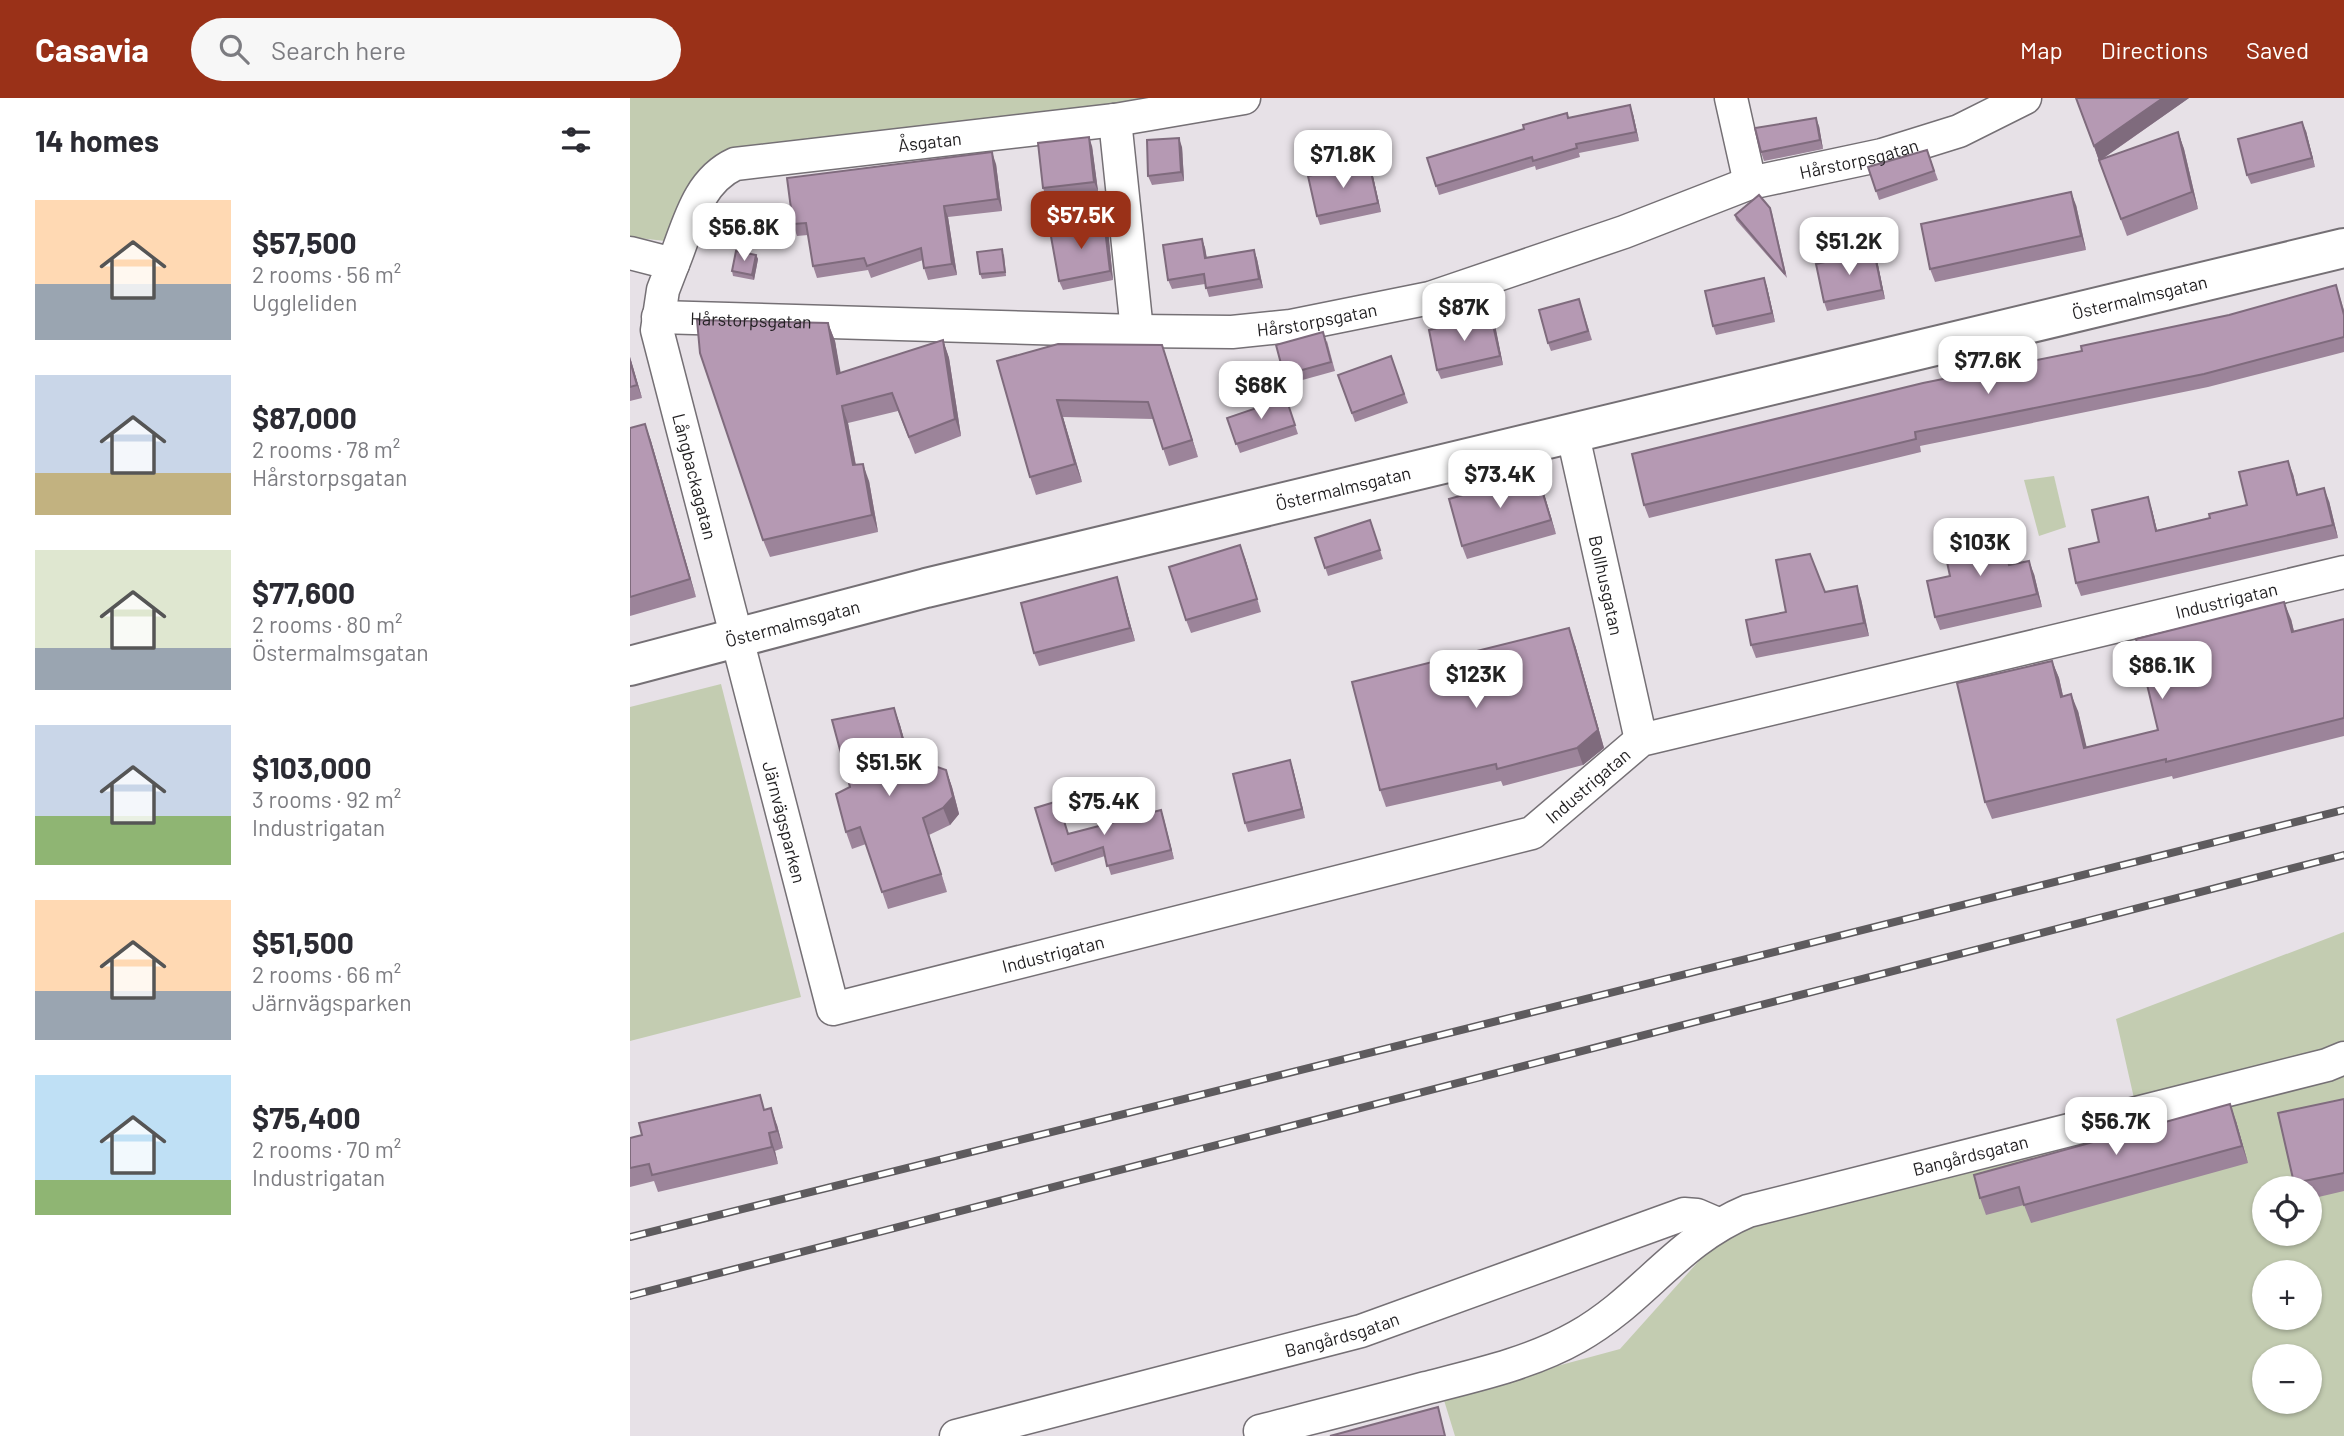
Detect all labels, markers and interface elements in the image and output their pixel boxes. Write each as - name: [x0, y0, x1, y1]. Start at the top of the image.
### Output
- search box: [191, 18, 681, 81]
- text: Casavia: [35, 29, 149, 69]
- icon: search: [215, 30, 253, 68]
- text: Search here: [271, 34, 406, 65]
- text: Map: [2020, 35, 2063, 64]
- text: Directions: [2101, 35, 2208, 64]
- text: Saved: [2246, 35, 2309, 64]
- icon: filters: [557, 121, 595, 159]
- text: 14 homes: [35, 122, 159, 158]
- street label: Åsgatan: [897, 127, 963, 156]
- pin: $71.8K: [1286, 130, 1400, 190]
- street label: Hårstorpsgatan: [1797, 133, 1921, 183]
- text: $71.8K: [1310, 139, 1376, 167]
- pin: $57.5K: [1024, 192, 1138, 251]
- text: $57.5K: [1047, 200, 1115, 228]
- pin: $56.8K: [687, 204, 801, 263]
- text: $56.8K: [709, 212, 779, 240]
- pin: $51.2K: [1792, 218, 1906, 277]
- text: $57,500: [252, 224, 357, 260]
- text: $51.2K: [1816, 226, 1882, 254]
- icon: home: [91, 228, 175, 312]
- text: 2 rooms · 56 m²: [252, 260, 401, 288]
- street label: Östermalmsgatan: [2070, 270, 2209, 324]
- pin: $87K: [1423, 284, 1505, 343]
- text: Uggleliden: [252, 288, 357, 316]
- text: $87K: [1438, 292, 1490, 320]
- street label: Hårstorpsgatan: [1256, 298, 1379, 340]
- street label: Hårstorpsgatan: [690, 307, 812, 332]
- pin: $77.6K: [1931, 336, 2045, 396]
- text: $77.6K: [1954, 345, 2022, 373]
- pin: $68K: [1220, 362, 1302, 421]
- text: $68K: [1235, 370, 1287, 398]
- text: $87,000: [252, 399, 357, 435]
- icon: home: [91, 403, 175, 487]
- street label: Långbackagatan: [668, 411, 722, 542]
- text: 2 rooms · 78 m²: [252, 435, 400, 463]
- pin: $73.4K: [1443, 450, 1557, 510]
- text: $73.4K: [1464, 459, 1536, 487]
- street label: Östermalmsgatan: [1273, 461, 1413, 515]
- text: Hårstorpsgatan: [252, 463, 407, 491]
- pin: $103K: [1931, 518, 2029, 578]
- text: $103K: [1949, 527, 2011, 555]
- street label: Bollhusgatan: [1585, 533, 1628, 637]
- text: $77,600: [252, 574, 355, 610]
- street label: Industrigatan: [2173, 577, 2280, 623]
- icon: home: [91, 578, 175, 662]
- street label: Östermalmsgatan: [723, 595, 862, 651]
- text: 2 rooms · 80 m²: [252, 610, 402, 638]
- text: Östermalmsgatan: [252, 638, 429, 666]
- pin: $86.1K: [2105, 642, 2219, 701]
- pin: $123K: [1427, 650, 1525, 710]
- text: $86.1K: [2129, 650, 2195, 678]
- text: $123K: [1446, 659, 1506, 687]
- pin: $51.5K: [832, 738, 946, 798]
- street label: Industrigatan: [1541, 743, 1634, 828]
- text: $51.5K: [856, 747, 922, 775]
- text: $103,000: [252, 749, 372, 785]
- icon: home: [91, 753, 175, 837]
- street label: Järnvägsparken: [758, 759, 811, 885]
- pin: $75.4K: [1047, 778, 1161, 837]
- text: 3 rooms · 92 m²: [252, 785, 401, 813]
- text: $75.4K: [1068, 786, 1140, 814]
- text: Industrigatan: [252, 813, 385, 841]
- text: $51,500: [252, 924, 354, 960]
- icon: home: [91, 928, 175, 1012]
- street label: Industrigatan: [1000, 930, 1106, 977]
- text: 2 rooms · 66 m²: [252, 960, 401, 988]
- text: Järnvägsparken: [252, 988, 412, 1016]
- pin: $56.7K: [2059, 1098, 2173, 1157]
- text: $75,400: [252, 1099, 361, 1135]
- icon: home: [91, 1103, 175, 1187]
- text: $56.7K: [2081, 1106, 2151, 1134]
- street label: Bangårdsgatan: [1910, 1130, 2030, 1180]
- text: 2 rooms · 70 m²: [252, 1135, 401, 1163]
- text: Industrigatan: [252, 1163, 385, 1191]
- map controls: [2252, 1176, 2322, 1414]
- button: locate: [2252, 1176, 2322, 1246]
- button: +: [2252, 1260, 2322, 1330]
- street label: Bangårdsgatan: [1282, 1307, 1402, 1361]
- button: −: [2252, 1344, 2322, 1414]

